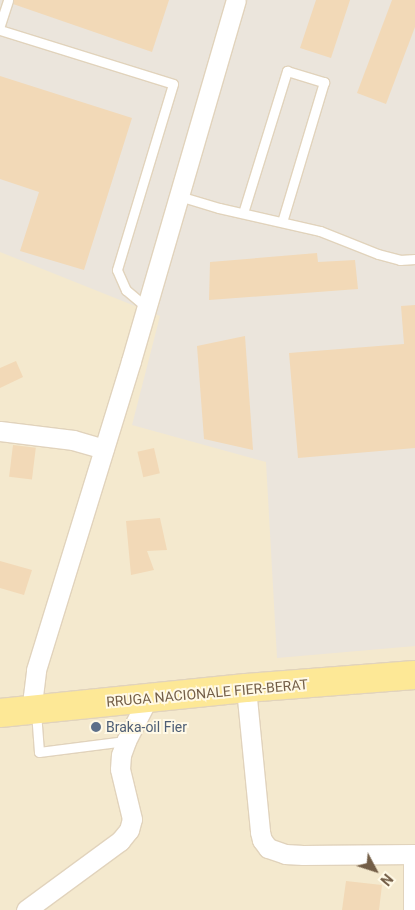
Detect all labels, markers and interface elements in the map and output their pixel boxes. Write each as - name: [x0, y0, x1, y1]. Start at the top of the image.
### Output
- street label: RRUGA NACIONALE FIER-BERAT: [105, 676, 309, 710]
- place label: Braka-oil Fier: [106, 719, 187, 735]
- marker: Braka-oil Fier: [90, 721, 102, 733]
- north arrow: [350, 845, 400, 895]
- text: N: [377, 871, 396, 889]

